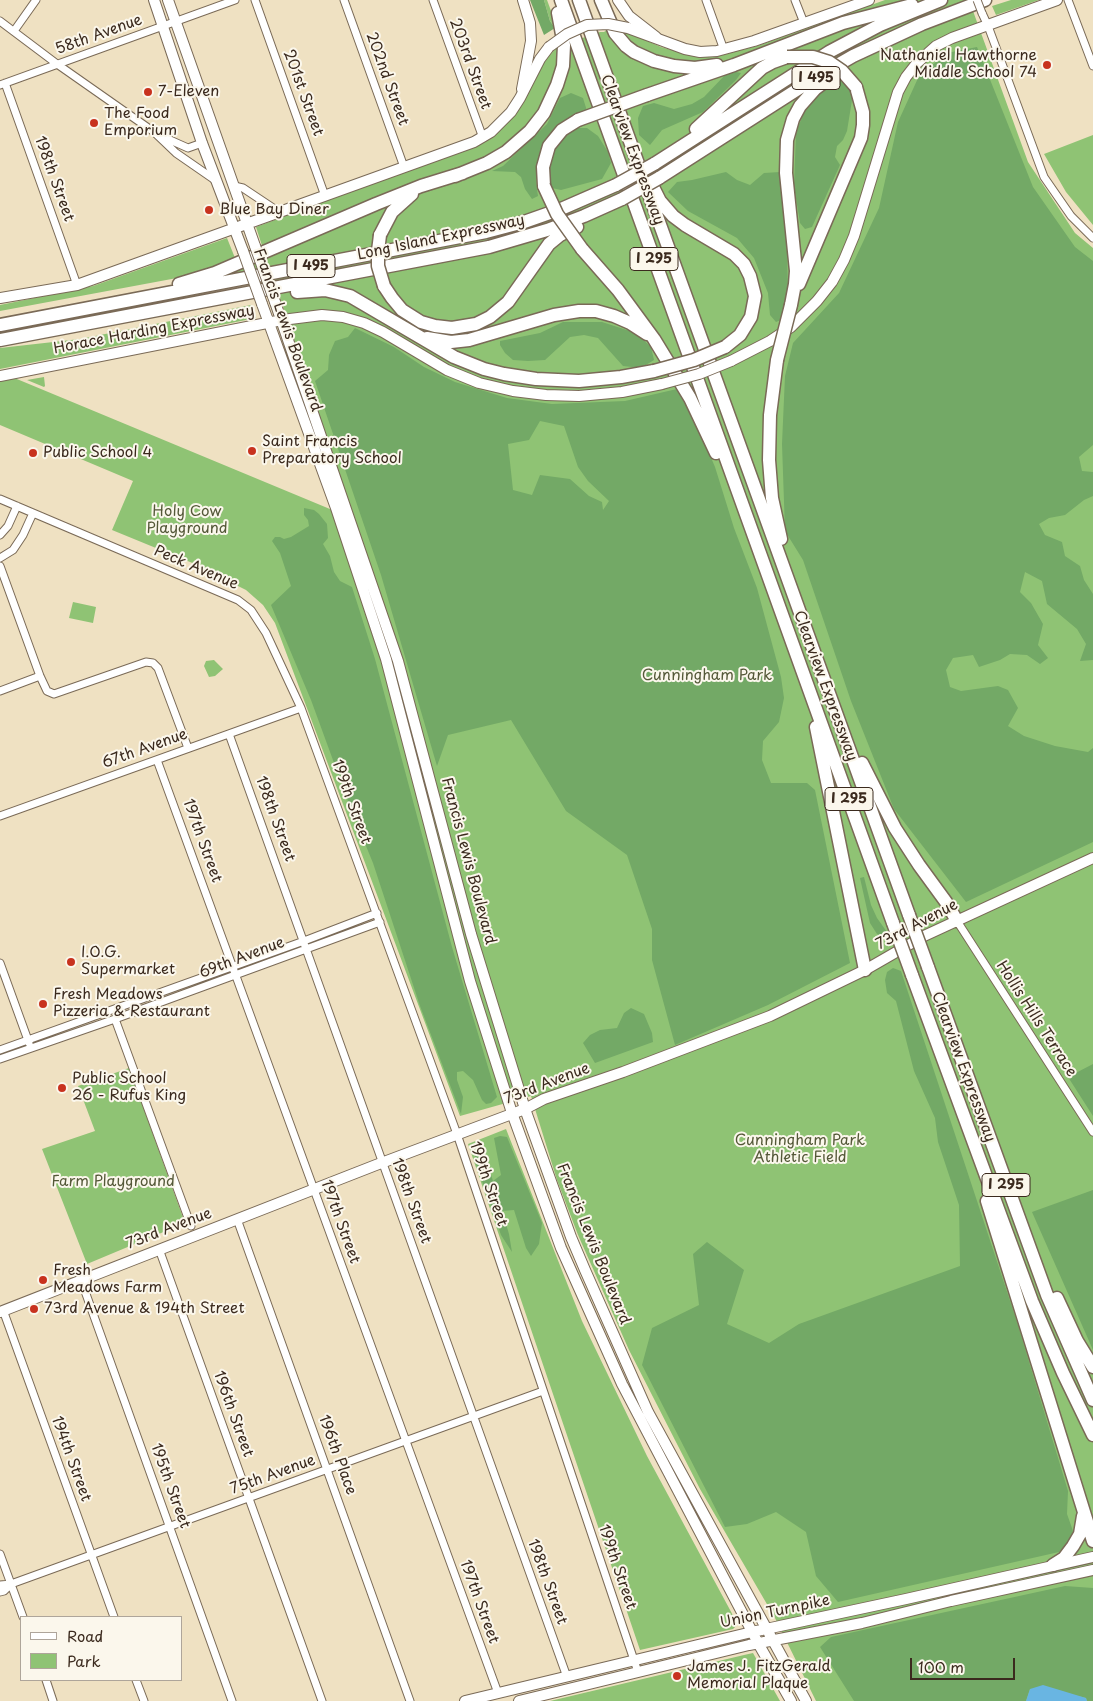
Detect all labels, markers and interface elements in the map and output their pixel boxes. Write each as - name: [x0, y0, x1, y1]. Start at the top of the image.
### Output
- street label: 58th Avenue: [53, 11, 145, 59]
- street label: 203rd Street: [445, 16, 495, 112]
- street label: 202nd Street: [362, 30, 412, 128]
- street label: 201st Street: [279, 47, 327, 139]
- place label: Nathaniel Hawthorne Middle School 74: [880, 47, 1037, 82]
- marker: Nathaniel Hawthorne Middle School 74: [1041, 59, 1053, 71]
- road number: I 495: [792, 66, 840, 90]
- street label: Clearview Expressway: [596, 72, 668, 228]
- place label: 7-Eleven: [158, 83, 219, 101]
- marker: 7-Eleven: [142, 86, 154, 98]
- place label: The Food Emporium: [104, 105, 177, 140]
- marker: The Food Emporium: [88, 117, 100, 129]
- street label: 198th Street: [30, 134, 78, 224]
- place label: Blue Bay Diner: [219, 201, 329, 219]
- marker: Blue Bay Diner: [203, 204, 215, 216]
- street label: Long Island Expressway: [356, 211, 526, 265]
- street label: Francis Lewis Boulevard: [249, 246, 325, 414]
- road number: I 295: [630, 248, 678, 270]
- road number: I 495: [287, 255, 335, 278]
- street label: Horace Harding Expressway: [52, 302, 256, 358]
- place label: Saint Francis Preparatory School: [262, 433, 402, 468]
- place label: Public School 4: [43, 444, 152, 462]
- marker: Saint Francis Preparatory School: [246, 445, 258, 457]
- marker: Public School 4: [27, 447, 39, 459]
- park label: Holy Cow Playground: [146, 503, 228, 538]
- street label: Peck Avenue: [151, 542, 241, 594]
- street label: Clearview Expressway: [789, 608, 861, 764]
- park label: Cunningham Park: [642, 667, 772, 685]
- street label: 67th Avenue: [100, 725, 190, 773]
- street label: 199th Street: [327, 757, 375, 847]
- street label: 198th Street: [251, 774, 299, 864]
- street label: Francis Lewis Boulevard: [437, 776, 499, 946]
- road number: I 295: [825, 788, 873, 811]
- street label: 197th Street: [179, 797, 225, 885]
- street label: 73rd Avenue: [873, 896, 961, 954]
- street label: 69th Avenue: [197, 934, 287, 982]
- place label: I.O.G. Supermarket: [81, 944, 175, 979]
- marker: I.O.G. Supermarket: [65, 956, 77, 968]
- street label: Hollis Hills Terrace: [992, 958, 1080, 1080]
- place label: Fresh Meadows Pizzeria & Restaurant: [53, 986, 210, 1021]
- street label: Clearview Expressway: [927, 989, 999, 1145]
- marker: Fresh Meadows Pizzeria & Restaurant: [37, 998, 49, 1010]
- street label: 73rd Avenue: [502, 1059, 592, 1109]
- place label: Public School 26 - Rufus King: [72, 1070, 186, 1105]
- marker: Public School 26 - Rufus King: [56, 1082, 68, 1094]
- park label: Cunningham Park Athletic Field: [735, 1132, 865, 1167]
- street label: 199th Street: [465, 1139, 511, 1229]
- street label: 198th Street: [387, 1156, 435, 1246]
- street label: Francis Lewis Boulevard: [552, 1161, 634, 1327]
- park label: Farm Playground: [51, 1173, 175, 1191]
- road number: I 295: [982, 1174, 1030, 1196]
- street label: 197th Street: [317, 1178, 363, 1266]
- street label: 73rd Avenue: [124, 1204, 214, 1254]
- place label: Fresh Meadows Farm: [53, 1262, 162, 1297]
- marker: Fresh Meadows Farm: [37, 1274, 49, 1286]
- place label: 73rd Avenue & 194th Street: [44, 1300, 245, 1318]
- marker: 73rd Avenue & 194th Street: [28, 1303, 40, 1315]
- street label: 196th Street: [209, 1368, 257, 1460]
- street label: 196th Place: [314, 1412, 360, 1498]
- street label: 194th Street: [47, 1414, 95, 1504]
- street label: 195th Street: [146, 1441, 194, 1531]
- street label: 75th Avenue: [228, 1451, 318, 1499]
- street label: 199th Street: [594, 1522, 640, 1612]
- street label: 198th Street: [523, 1537, 571, 1627]
- street label: 197th Street: [456, 1558, 502, 1646]
- street label: Union Turnpike: [719, 1592, 831, 1632]
- legend: [20, 1616, 182, 1681]
- text: Road: [67, 1624, 103, 1647]
- scale bar: [913, 1648, 1018, 1680]
- text: Park: [67, 1649, 101, 1672]
- text: 100 m: [918, 1655, 964, 1678]
- place label: James J. FitzGerald Memorial Plaque: [687, 1658, 831, 1693]
- marker: James J. FitzGerald Memorial Plaque: [671, 1670, 683, 1682]

